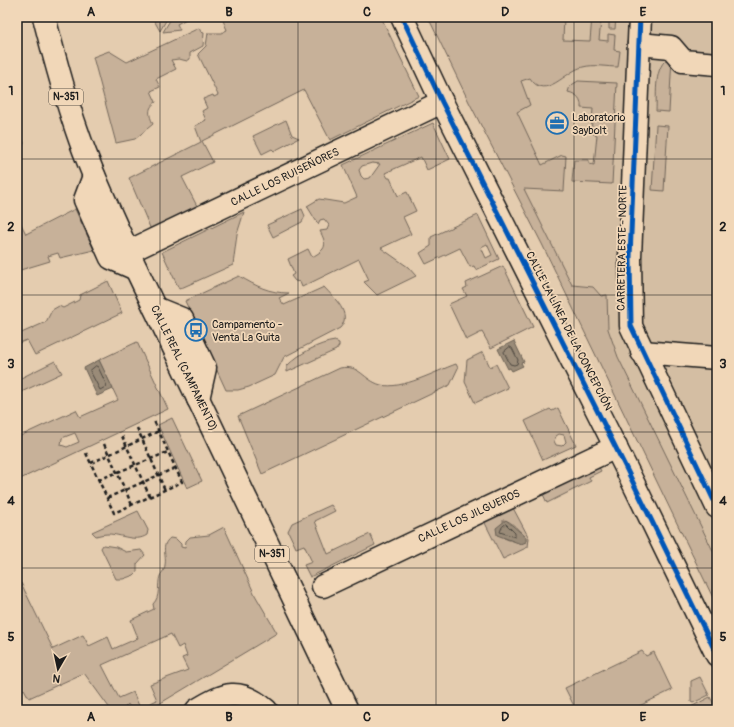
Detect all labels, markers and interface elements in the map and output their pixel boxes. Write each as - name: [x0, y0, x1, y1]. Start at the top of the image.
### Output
- text: A: [87, 4, 96, 20]
- text: B: [225, 4, 233, 20]
- text: C: [363, 4, 371, 20]
- text: D: [501, 4, 509, 20]
- text: E: [640, 4, 647, 20]
- text: 1: [8, 83, 14, 99]
- text: 1: [720, 83, 726, 99]
- road number: N-351: [49, 89, 83, 105]
- office icon: Laboratorio Saybolt: [544, 110, 570, 136]
- place label: Laboratorio Saybolt: [572, 111, 626, 137]
- street label: CALLE LOS RUISEÑORES: [229, 145, 341, 209]
- street label: CARRETERA ESTE - NORTE: [614, 185, 630, 311]
- text: 2: [7, 219, 15, 235]
- text: 2: [719, 219, 727, 235]
- street label: CALLE LA LÍNEA DE LA CONCEPCIÓN: [523, 249, 616, 413]
- street label: CALLE REAL (CAMPAMENTO): [148, 303, 220, 433]
- bus stop icon: Campamento - Venta La Guita: [183, 317, 209, 343]
- place label: Campamento - Venta La Guita: [212, 318, 283, 344]
- text: 3: [7, 356, 15, 372]
- text: 3: [719, 356, 727, 372]
- street label: CALLE LOS JILGUEROS: [416, 487, 522, 545]
- text: 4: [7, 493, 15, 509]
- text: 4: [719, 493, 727, 509]
- road number: N-351: [255, 546, 289, 562]
- text: 5: [7, 629, 15, 645]
- text: 5: [719, 629, 727, 645]
- north arrow: [38, 649, 78, 689]
- text: N: [51, 671, 61, 685]
- text: A: [87, 709, 96, 725]
- text: B: [225, 709, 233, 725]
- text: C: [363, 709, 371, 725]
- text: D: [501, 709, 509, 725]
- text: E: [640, 709, 647, 725]

